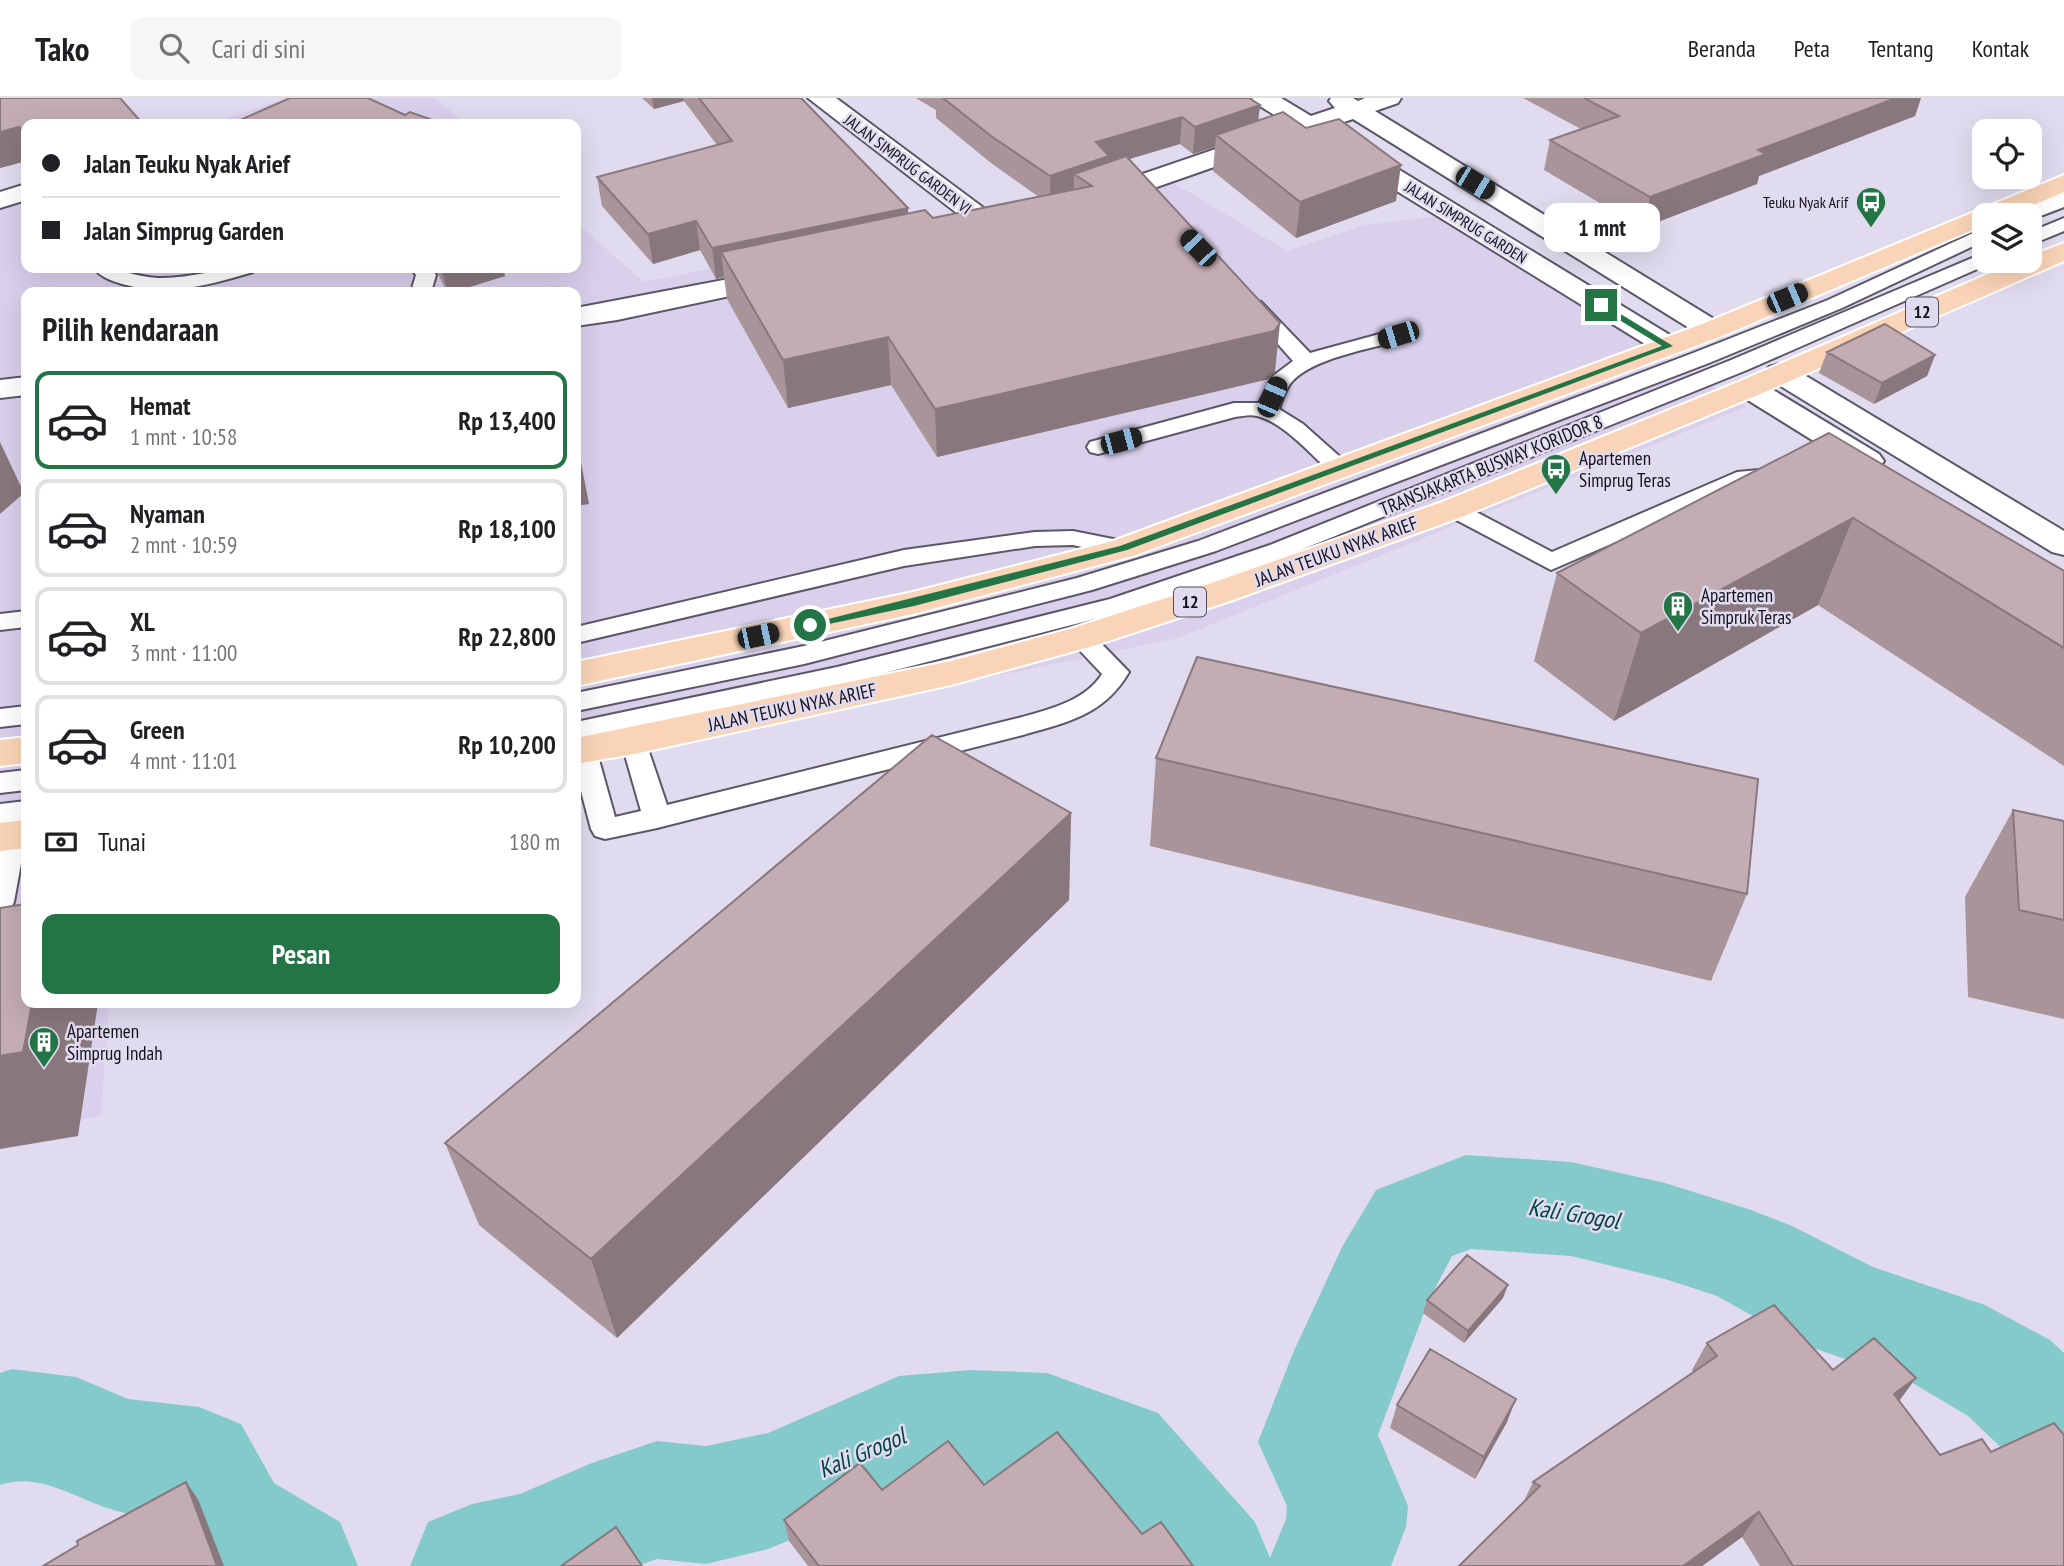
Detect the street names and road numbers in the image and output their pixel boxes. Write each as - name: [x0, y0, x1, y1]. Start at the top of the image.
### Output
- street label: JALAN SIMPRUG GARDEN VI: [840, 109, 976, 218]
- street label: JALAN SIMPRUG GARDEN: [1400, 176, 1531, 268]
- road number: 12: [1906, 298, 1938, 327]
- street label: TRANSJAKARTA BUSWAY KORIDOR 8: [1376, 409, 1606, 521]
- street label: JALAN TEUKU NYAK ARIEF: [1250, 510, 1421, 592]
- road number: 12: [1174, 588, 1206, 616]
- street label: JALAN TEUKU NYAK ARIEF: [704, 677, 879, 737]

